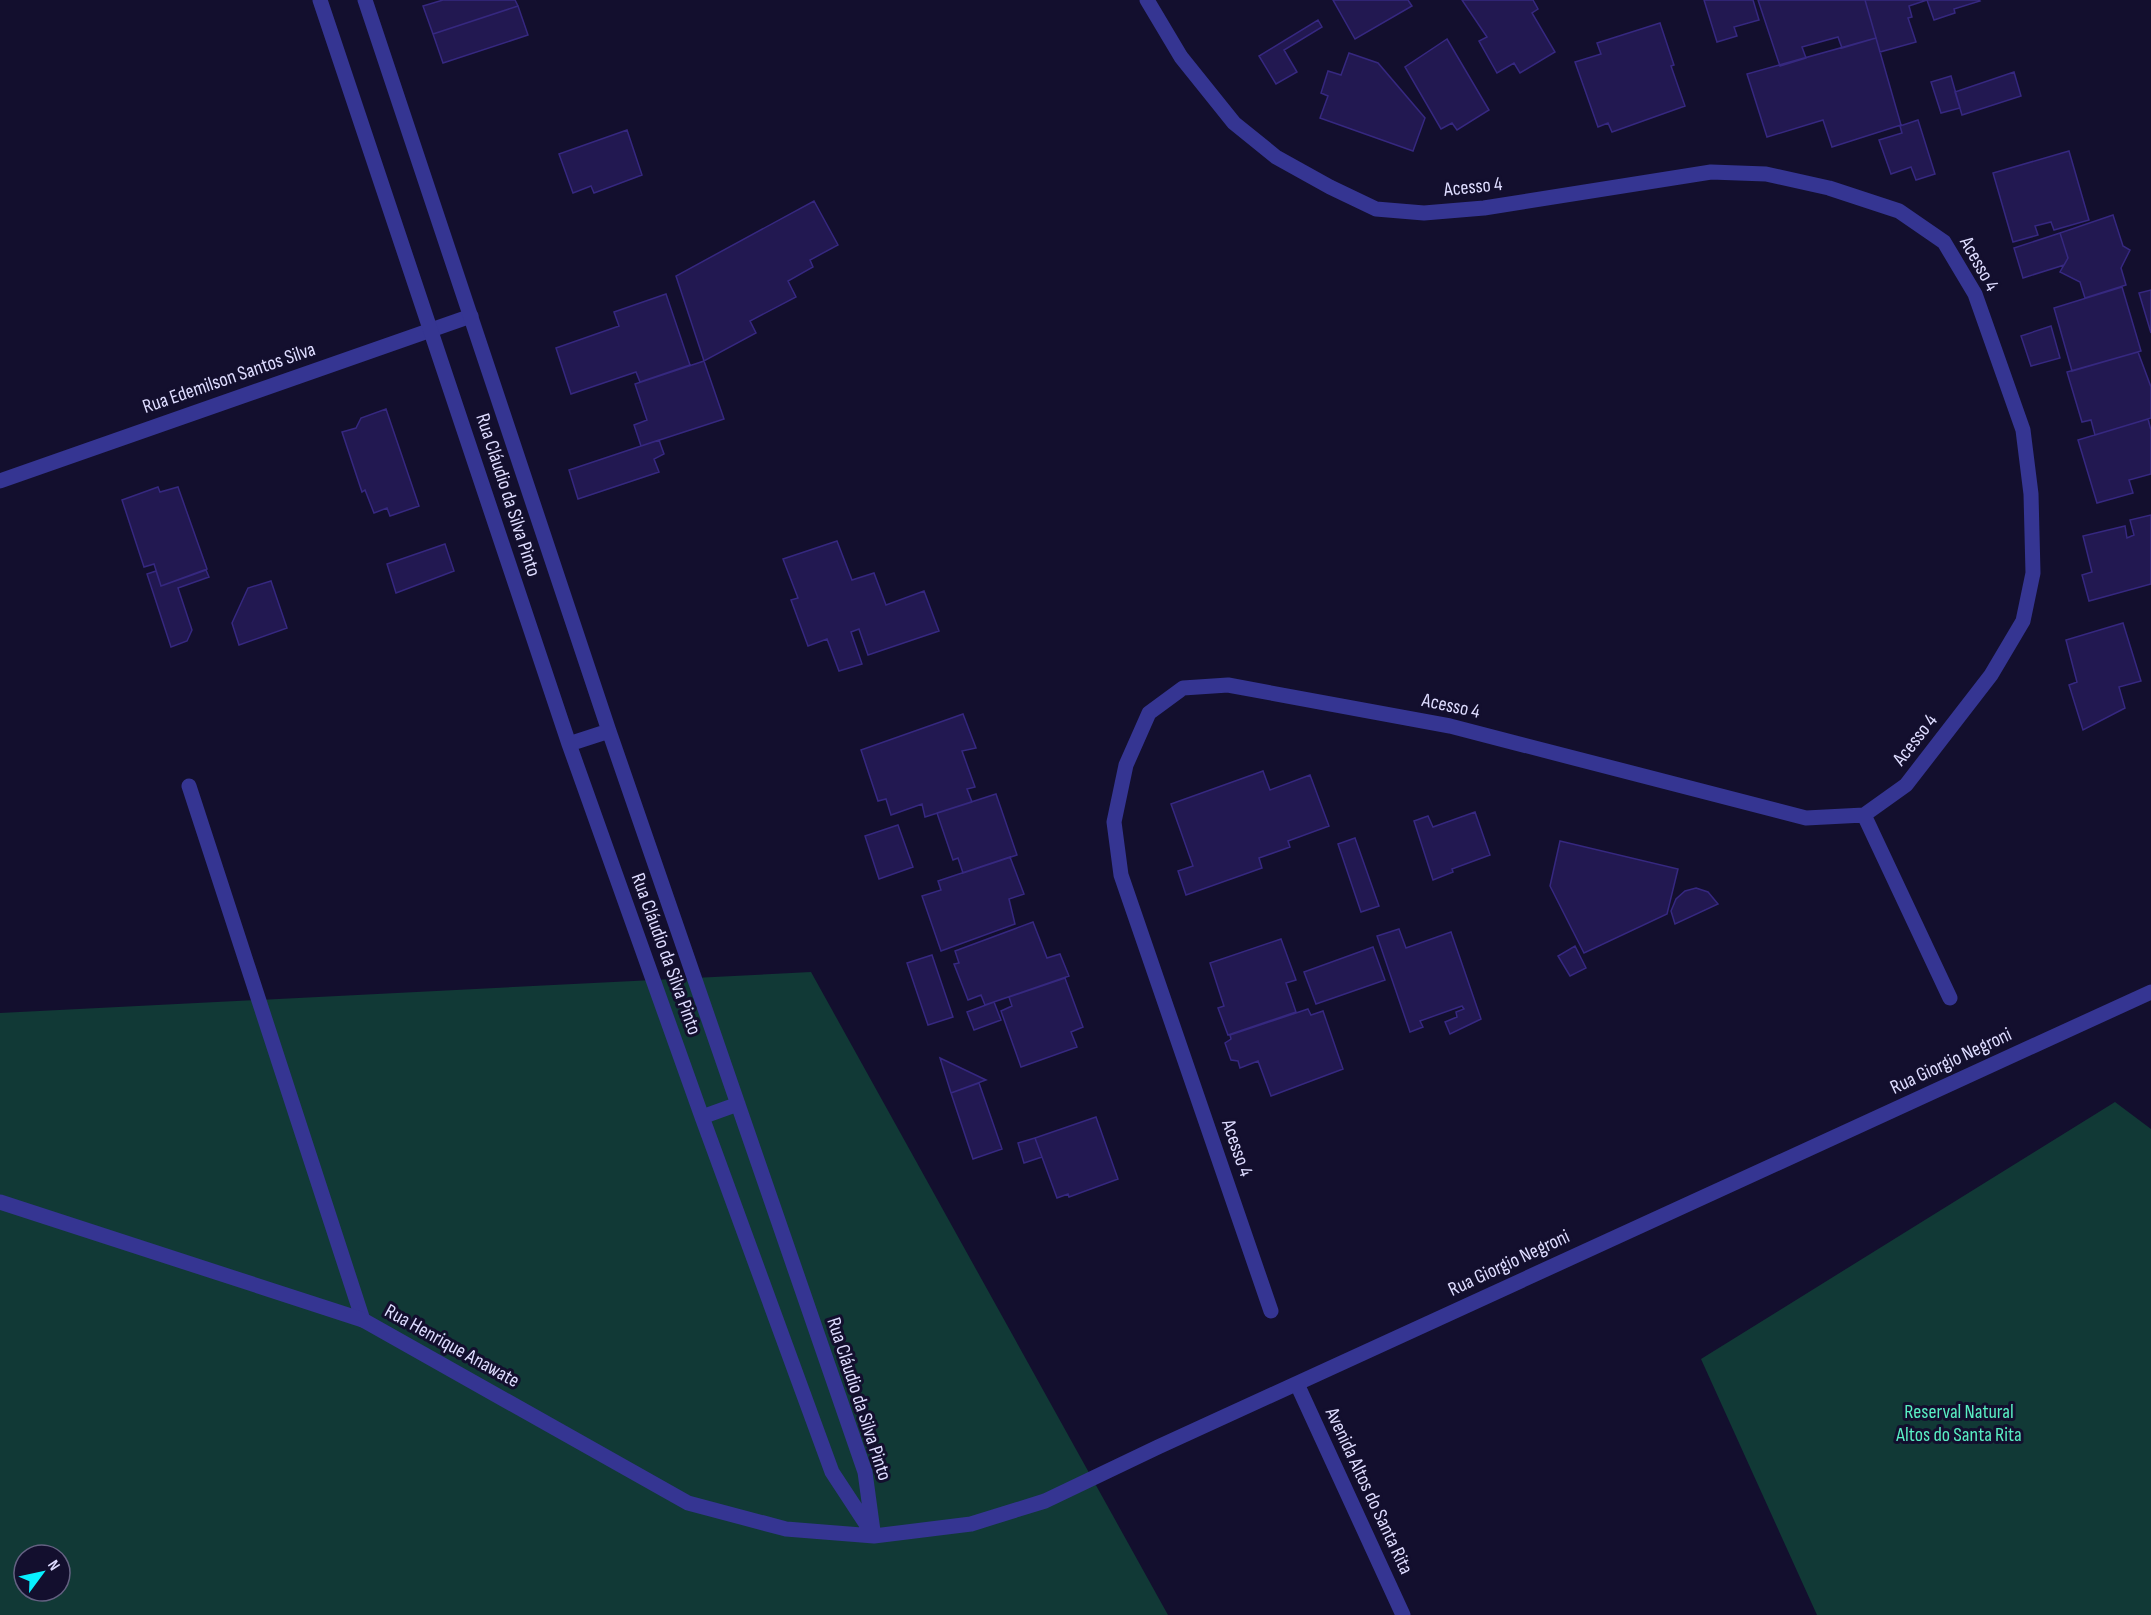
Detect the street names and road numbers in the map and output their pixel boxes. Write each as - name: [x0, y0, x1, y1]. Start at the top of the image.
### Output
- street label: Acesso 4: [1442, 172, 1503, 202]
- street label: Acesso 4: [1954, 232, 2004, 296]
- street label: Rua Edemilson Santos Silva: [139, 337, 319, 419]
- street label: Rua Cláudio da Silva Pinto: [470, 410, 546, 580]
- street label: Acesso 4: [1419, 688, 1482, 724]
- street label: Acesso 4: [1887, 709, 1943, 771]
- street label: Rua Cláudio da Silva Pinto: [626, 870, 706, 1038]
- street label: Rua Giorgio Negroni: [1887, 1022, 2015, 1100]
- street label: Acesso 4: [1216, 1115, 1258, 1180]
- street label: Rua Giorgio Negroni: [1445, 1224, 1573, 1302]
- street label: Rua Henrique Anawate: [380, 1299, 524, 1393]
- street label: Rua Cláudio da Silva Pinto: [821, 1314, 897, 1484]
- street label: Avenida Altos do Santa Rita: [1319, 1403, 1418, 1578]

